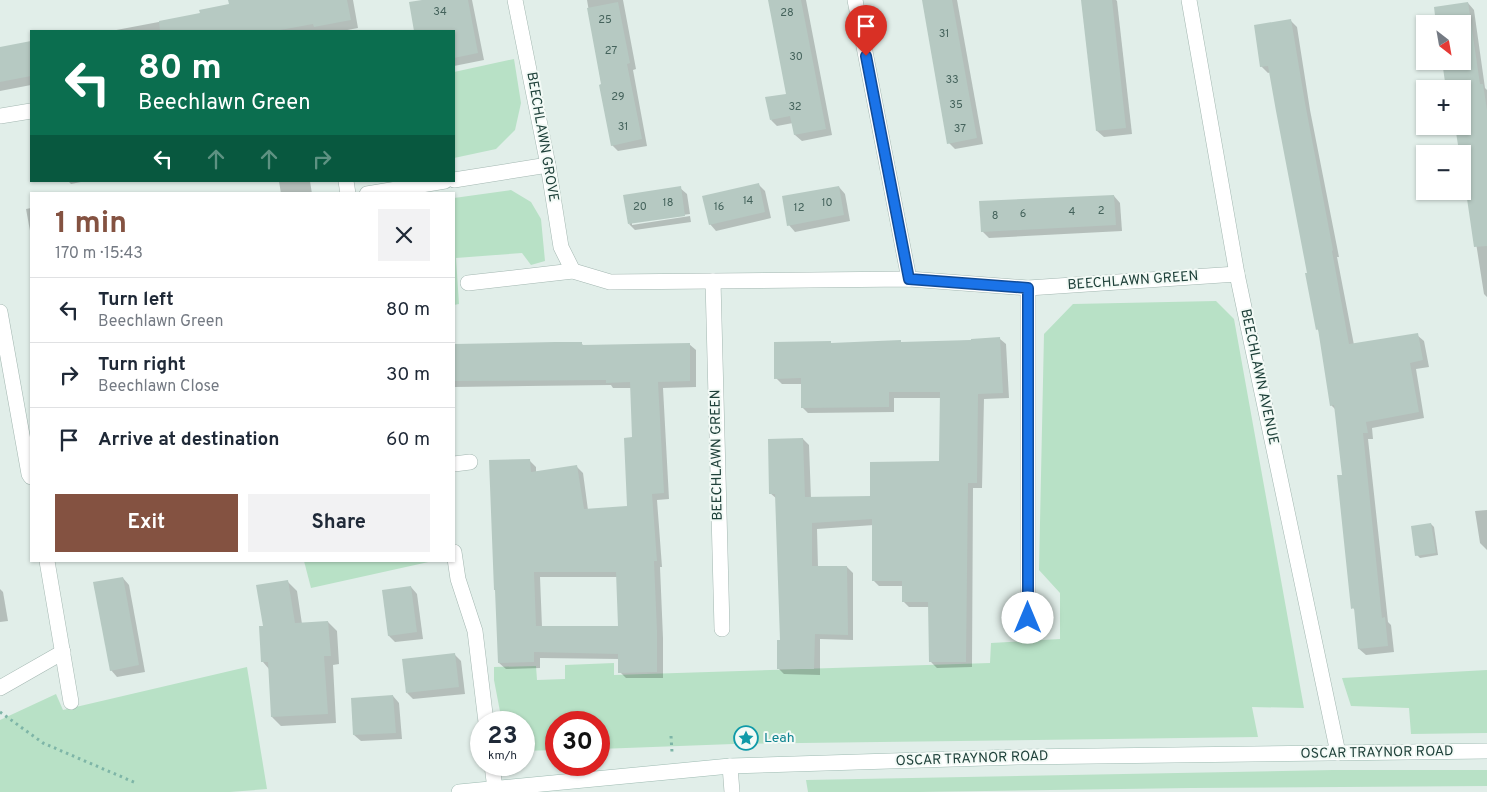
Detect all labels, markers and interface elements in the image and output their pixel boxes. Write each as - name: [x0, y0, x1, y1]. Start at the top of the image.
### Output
- house number: 34: [433, 5, 447, 19]
- pin: [845, 5, 887, 56]
- house number: 28: [780, 6, 794, 20]
- icon: arrive: [852, 12, 880, 40]
- house number: 25: [598, 13, 612, 27]
- north arrow: [1416, 15, 1471, 70]
- map controls: [1416, 15, 1471, 200]
- house number: 31: [939, 27, 949, 41]
- house number: 27: [605, 44, 617, 58]
- text: 80 m: [138, 47, 222, 91]
- icon: left: [55, 50, 120, 115]
- house number: 30: [789, 50, 803, 64]
- street label: BEECHLAWN GROVE: [522, 71, 562, 203]
- house number: 33: [945, 73, 959, 87]
- button: +: [1416, 80, 1471, 135]
- text: Beechlawn Green: [138, 90, 311, 117]
- house number: 29: [611, 90, 625, 104]
- house number: 35: [949, 98, 963, 112]
- house number: 32: [788, 100, 802, 114]
- house number: 31: [618, 120, 628, 134]
- house number: 37: [954, 122, 966, 136]
- icon: left: [149, 145, 177, 173]
- icon: ahead: [202, 145, 230, 173]
- icon: ahead: [255, 145, 283, 173]
- icon: right: [308, 145, 336, 173]
- button: −: [1416, 145, 1471, 200]
- house number: 14: [743, 194, 754, 208]
- house number: 18: [663, 196, 673, 210]
- house number: 10: [821, 196, 833, 210]
- house number: 20: [633, 200, 647, 214]
- house number: 16: [714, 200, 724, 214]
- house number: 12: [794, 201, 804, 215]
- house number: 2: [1098, 204, 1104, 218]
- house number: 4: [1069, 205, 1076, 219]
- text: 1 min: [55, 206, 127, 243]
- house number: 6: [1020, 207, 1026, 221]
- button: close: [378, 209, 430, 261]
- house number: 8: [992, 209, 998, 223]
- text: 170 m · 15:43: [55, 244, 143, 264]
- street label: BEECHLAWN GREEN: [1067, 268, 1199, 294]
- text: Turn left: [98, 288, 174, 312]
- icon: left: [55, 296, 83, 324]
- text: 80 m: [386, 298, 430, 322]
- street label: BEECHLAWN AVENUE: [1236, 307, 1282, 447]
- text: Beechlawn Green: [98, 312, 224, 332]
- text: Turn right: [98, 353, 186, 377]
- icon: right: [55, 361, 83, 389]
- text: 30 m: [386, 363, 430, 387]
- text: Beechlawn Close: [98, 377, 219, 397]
- street label: BEECHLAWN GREEN: [707, 389, 727, 521]
- icon: arrive: [55, 426, 83, 454]
- text: Arrive at destination: [98, 428, 279, 452]
- text: 60 m: [386, 428, 430, 452]
- button: Exit: [55, 494, 238, 552]
- button: Share: [248, 494, 430, 552]
- position arrow: [1001, 591, 1053, 643]
- speed limit sign: 30: [545, 711, 610, 776]
- text: 23: [487, 721, 518, 753]
- place icon: Leah: [733, 725, 759, 751]
- place label: Leah: [764, 730, 795, 747]
- street label: OSCAR TRAYNOR ROAD: [1300, 743, 1454, 763]
- text: km/h: [488, 748, 517, 764]
- street label: OSCAR TRAYNOR ROAD: [895, 748, 1049, 770]

